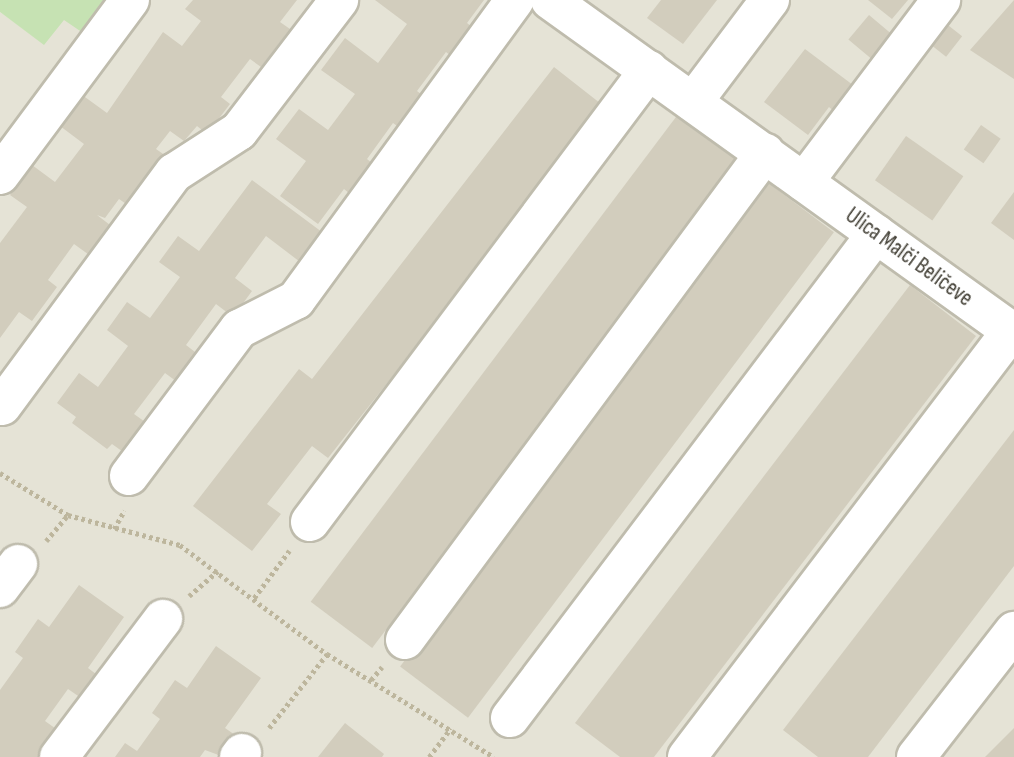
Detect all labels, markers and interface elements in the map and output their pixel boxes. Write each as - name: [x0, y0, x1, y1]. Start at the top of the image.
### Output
- street label: Ulica Malči Beličeve: [840, 202, 978, 312]

